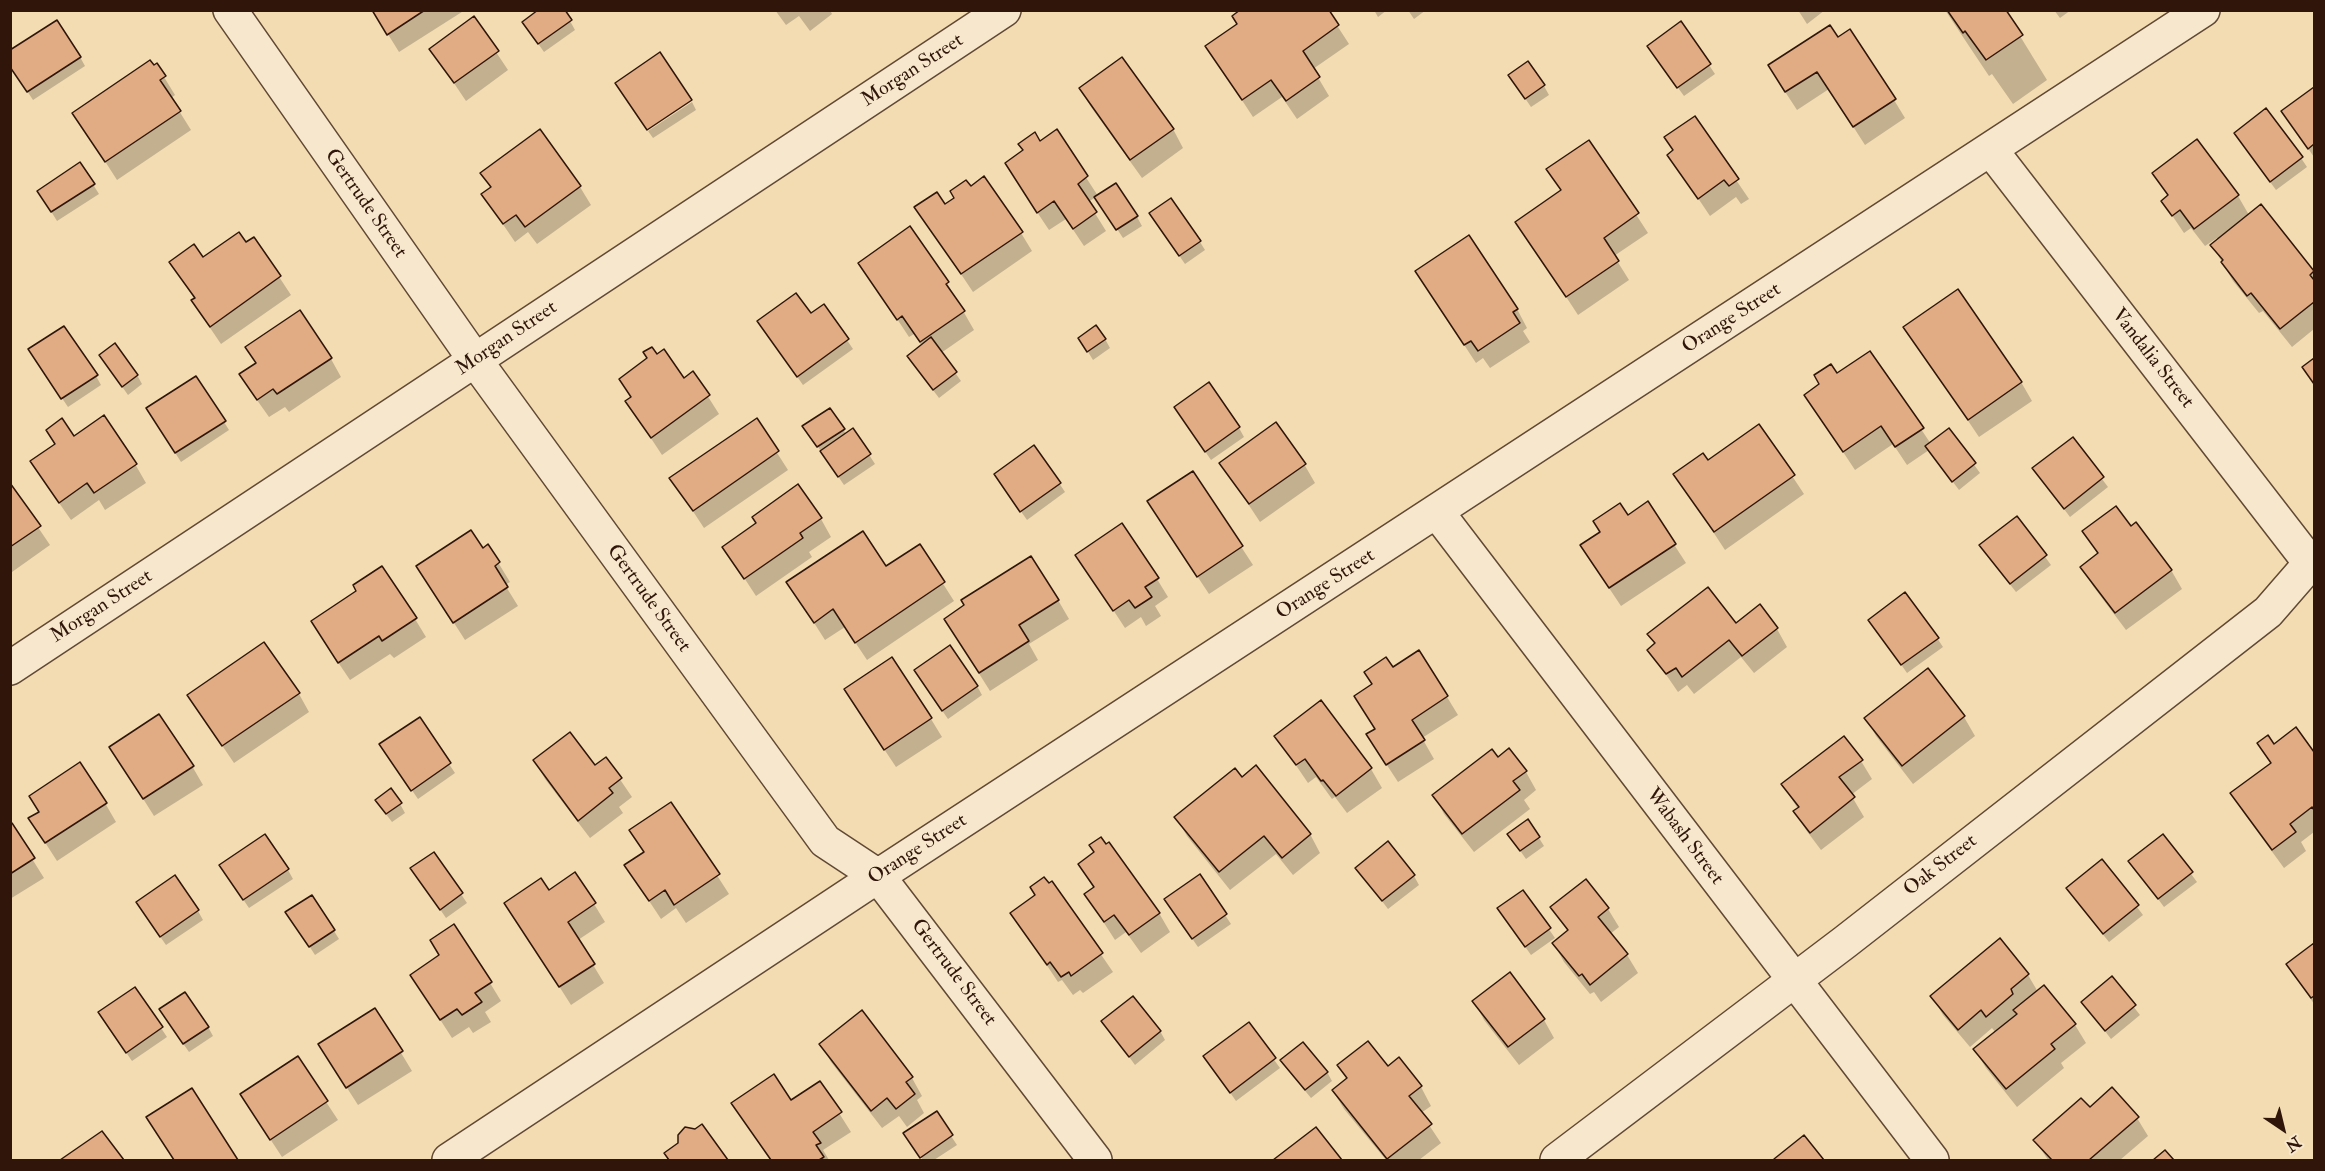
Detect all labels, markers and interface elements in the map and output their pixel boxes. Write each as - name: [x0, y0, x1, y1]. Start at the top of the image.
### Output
- street label: Morgan Street: [858, 29, 968, 113]
- street label: Gertrude Street: [319, 145, 411, 263]
- street label: Orange Street: [1678, 278, 1786, 360]
- street label: Morgan Street: [452, 296, 562, 382]
- street label: Vandalia Street: [2106, 304, 2198, 414]
- street label: Gertrude Street: [601, 540, 695, 658]
- street label: Orange Street: [1272, 544, 1380, 626]
- street label: Morgan Street: [47, 565, 157, 649]
- street label: Wabash Street: [1640, 784, 1728, 890]
- street label: Orange Street: [864, 809, 972, 891]
- street label: Oak Street: [1900, 830, 1982, 902]
- street label: Gertrude Street: [905, 915, 1001, 1031]
- north arrow: [2253, 1099, 2313, 1159]
- text: N: [2282, 1131, 2305, 1156]

